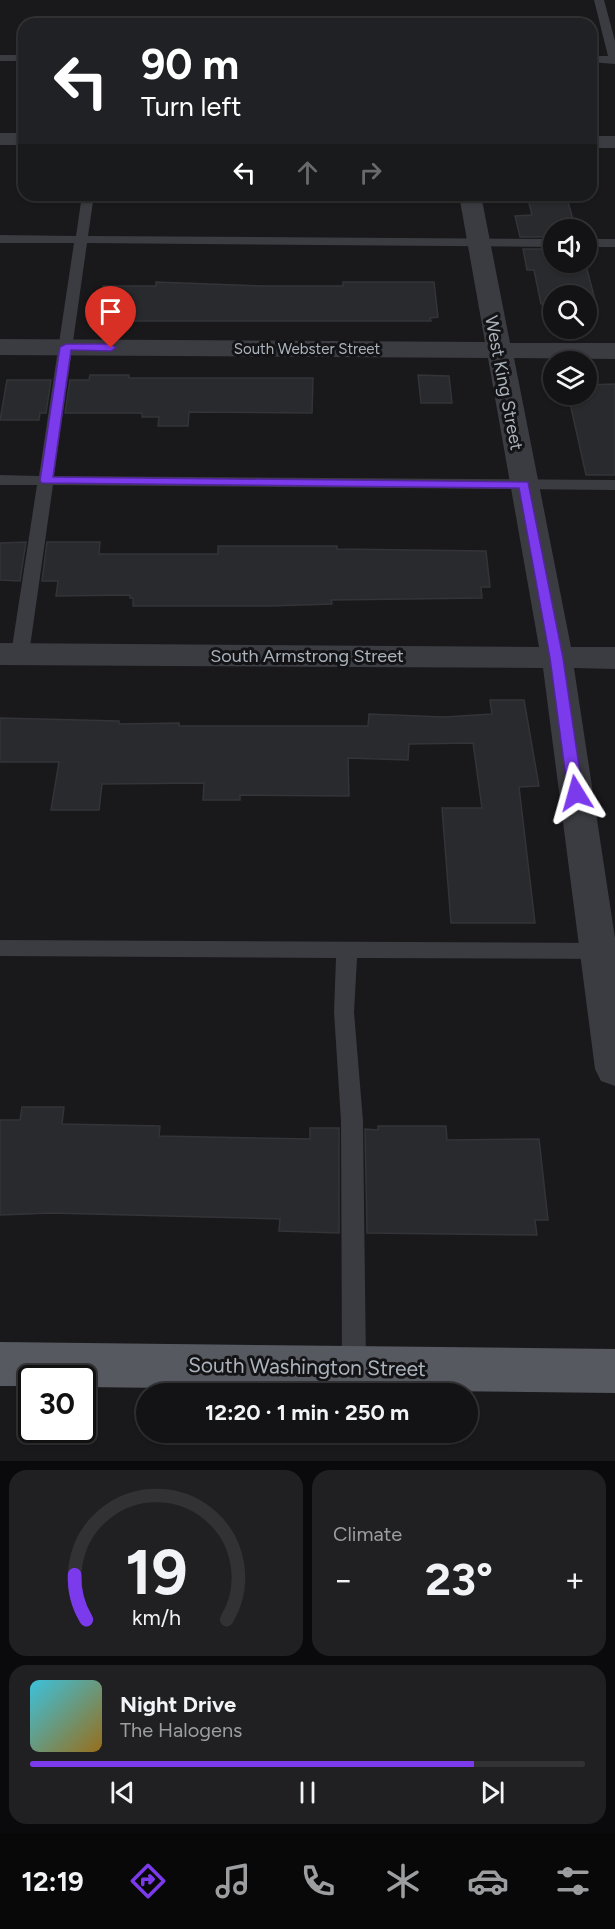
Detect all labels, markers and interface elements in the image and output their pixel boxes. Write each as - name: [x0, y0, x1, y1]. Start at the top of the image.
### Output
- text: 90 m: [141, 39, 239, 90]
- icon: left: [42, 42, 120, 120]
- text: Turn left: [141, 90, 241, 123]
- icon: left: [228, 156, 261, 189]
- icon: ahead: [291, 156, 324, 189]
- icon: right: [354, 156, 387, 189]
- map controls: [543, 219, 597, 405]
- button: sound: [543, 219, 597, 273]
- button: search: [543, 285, 597, 339]
- pin: [85, 286, 136, 348]
- icon: arrive: [94, 295, 127, 328]
- street label: West King Street: [480, 314, 528, 452]
- street label: South Webster Street: [234, 340, 381, 358]
- button: layers: [543, 351, 597, 405]
- street label: South Armstrong Street: [210, 645, 404, 667]
- position arrow: [544, 761, 608, 825]
- street label: South Washington Street: [188, 1352, 426, 1381]
- speed limit sign: 30: [18, 1365, 96, 1443]
- text: 12:20 · 1 min · 250 m: [205, 1399, 409, 1426]
- text: Climate: [333, 1522, 402, 1546]
- text: 19: [125, 1535, 187, 1610]
- text: 23°: [425, 1552, 493, 1606]
- text: −: [333, 1560, 354, 1599]
- text: +: [564, 1560, 585, 1599]
- text: km/h: [132, 1605, 180, 1630]
- text: Night Drive: [120, 1691, 236, 1718]
- text: The Halogens: [120, 1718, 242, 1742]
- icon: previous: [106, 1776, 139, 1809]
- icon: pause: [291, 1776, 324, 1809]
- icon: next: [476, 1776, 509, 1809]
- icon: directions: [127, 1860, 169, 1902]
- icon: music: [212, 1860, 254, 1902]
- icon: phone: [297, 1860, 339, 1902]
- icon: climate: [382, 1860, 424, 1902]
- icon: car: [467, 1860, 509, 1902]
- icon: filters: [552, 1860, 594, 1902]
- text: 12:19: [21, 1865, 84, 1898]

